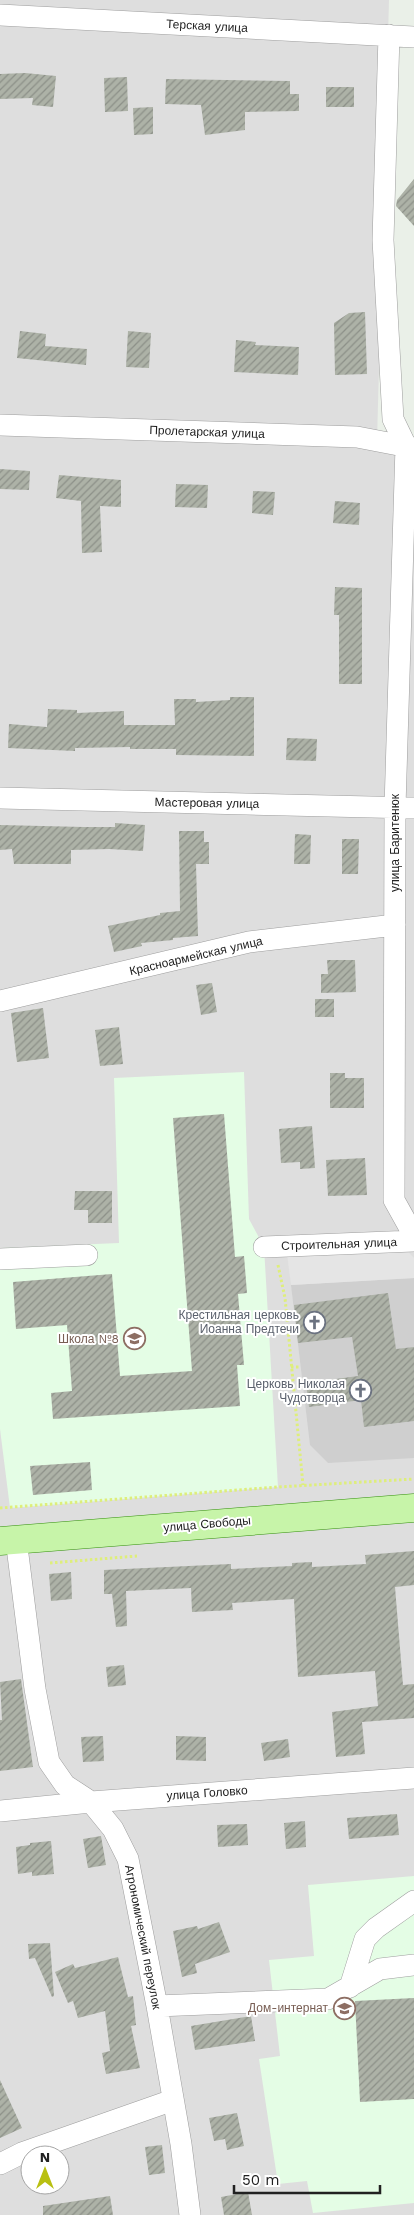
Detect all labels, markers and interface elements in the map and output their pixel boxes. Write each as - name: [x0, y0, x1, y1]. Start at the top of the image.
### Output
- street label: Терская улица: [166, 17, 249, 35]
- street label: Пролетарская улица: [149, 423, 265, 441]
- street label: улица Баритенюк: [388, 793, 402, 892]
- street label: Мастеровая улица: [155, 795, 260, 811]
- street label: Красноармейская улица: [128, 934, 264, 978]
- street label: Строительная улица: [281, 1235, 398, 1253]
- place label: Крестильная церковь Иоанна Предтечи: [179, 1308, 299, 1336]
- church icon: Крестильная церковь Иоанна Предтечи: [303, 1310, 327, 1334]
- school or university icon: Школа №8: [123, 1327, 147, 1351]
- place label: Школа №8: [58, 1332, 119, 1346]
- place label: Церковь Николая Чудотворца: [247, 1377, 345, 1405]
- church icon: Церковь Николая Чудотворца: [349, 1379, 373, 1403]
- street label: улица Свободы: [163, 1513, 251, 1535]
- street label: улица Головко: [166, 1783, 248, 1803]
- street label: Агрономический переулок: [122, 1864, 164, 2011]
- school or university icon: Дом-интернат: [332, 1996, 356, 2020]
- place label: Дом-интернат: [248, 2001, 328, 2015]
- north arrow: [20, 2145, 70, 2195]
- text: N: [40, 2149, 50, 2165]
- scale bar: [234, 2162, 380, 2194]
- text: 50 m: [242, 2171, 279, 2189]

